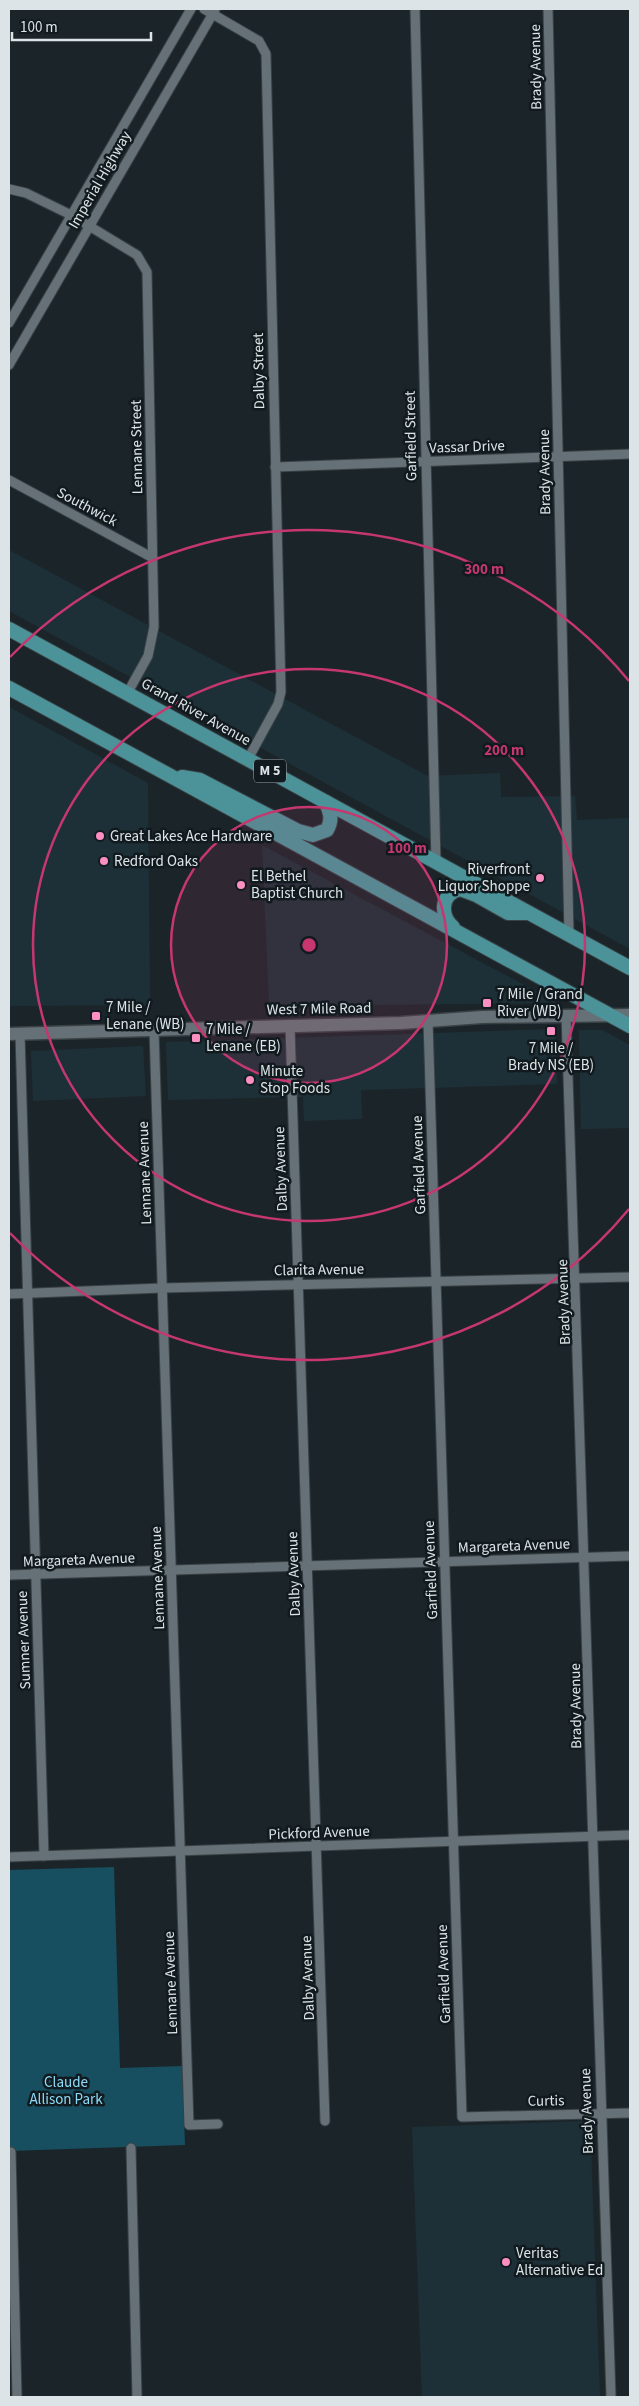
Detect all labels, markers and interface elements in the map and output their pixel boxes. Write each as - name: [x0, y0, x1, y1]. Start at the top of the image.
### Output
- scale bar: [12, 10, 151, 42]
- text: 100 m: [20, 17, 58, 38]
- street label: Brady Avenue: [525, 24, 547, 110]
- street label: Imperial Highway: [63, 127, 137, 233]
- street label: Dalby Street: [248, 333, 270, 409]
- street label: Garfield Street: [400, 391, 422, 481]
- street label: Lennane Street: [126, 399, 148, 495]
- street label: Brady Avenue: [534, 429, 556, 515]
- street label: Vassar Drive: [429, 435, 505, 459]
- street label: Southwick: [53, 482, 122, 532]
- text: 300 m: [464, 559, 504, 580]
- street label: Grand River Avenue: [137, 673, 255, 751]
- text: 200 m: [484, 740, 524, 761]
- road number: M 5: [254, 759, 286, 782]
- place label: Great Lakes Ace Hardware: [110, 826, 272, 847]
- marker: Great Lakes Ace Hardware: [94, 830, 106, 842]
- text: 100 m: [387, 838, 427, 859]
- place label: Redford Oaks: [114, 851, 198, 872]
- marker: Redford Oaks: [98, 855, 110, 867]
- place label: Riverfront Liquor Shoppe: [438, 859, 530, 897]
- place label: El Bethel Baptist Church: [251, 866, 343, 904]
- marker: Riverfront Liquor Shoppe: [534, 872, 546, 884]
- marker: El Bethel Baptist Church: [235, 879, 247, 891]
- centre of rings: [300, 936, 318, 954]
- place label: 7 Mile / Grand River (WB): [497, 984, 583, 1022]
- place label: 7 Mile / Lenane (WB): [106, 997, 185, 1035]
- marker: 7 Mile / Grand River (WB): [481, 997, 493, 1009]
- street label: West 7 Mile Road: [266, 998, 372, 1020]
- marker: 7 Mile / Lenane (WB): [90, 1010, 102, 1022]
- place label: 7 Mile / Lenane (EB): [206, 1019, 281, 1057]
- marker: 7 Mile / Brady NS (EB): [545, 1025, 557, 1037]
- marker: 7 Mile / Lenane (EB): [190, 1032, 202, 1044]
- place label: 7 Mile / Brady NS (EB): [508, 1038, 594, 1076]
- place label: Minute Stop Foods: [260, 1061, 330, 1099]
- marker: Minute Stop Foods: [244, 1074, 256, 1086]
- street label: Garfield Avenue: [407, 1115, 431, 1215]
- street label: Lennane Avenue: [133, 1121, 157, 1225]
- street label: Dalby Avenue: [269, 1126, 293, 1212]
- street label: Clarita Avenue: [274, 1259, 364, 1281]
- street label: Brady Avenue: [552, 1259, 576, 1345]
- street label: Garfield Avenue: [419, 1520, 443, 1620]
- street label: Lennane Avenue: [146, 1526, 170, 1630]
- street label: Dalby Avenue: [282, 1531, 306, 1617]
- street label: Margareta Avenue: [458, 1534, 570, 1558]
- street label: Margareta Avenue: [23, 1548, 135, 1572]
- street label: Sumner Avenue: [12, 1590, 36, 1690]
- street label: Brady Avenue: [565, 1663, 587, 1749]
- street label: Pickford Avenue: [268, 1821, 370, 1845]
- street label: Garfield Avenue: [432, 1924, 456, 2024]
- street label: Lennane Avenue: [159, 1931, 183, 2035]
- street label: Dalby Avenue: [296, 1935, 320, 2021]
- street label: Brady Avenue: [575, 2068, 599, 2154]
- park label: Claude Allison Park: [29, 2072, 103, 2110]
- street label: Curtis: [527, 2090, 565, 2112]
- place label: Veritas Alternative Ed: [516, 2243, 603, 2281]
- marker: Veritas Alternative Ed: [500, 2256, 512, 2268]

